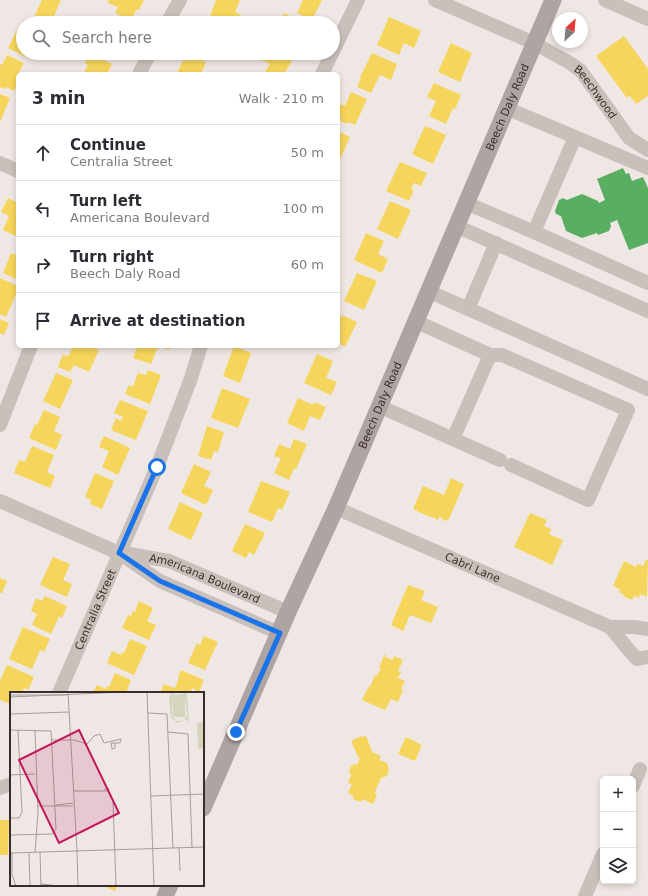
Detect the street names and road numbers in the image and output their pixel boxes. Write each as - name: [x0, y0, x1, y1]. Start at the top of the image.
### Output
- street label: Beech Daly Road: [483, 62, 532, 153]
- street label: Beechwood: [572, 62, 620, 121]
- street label: Beech Daly Road: [356, 360, 404, 451]
- street label: Cabri Lane: [443, 550, 503, 585]
- street label: Americana Boulevard: [148, 551, 262, 606]
- street label: Centralia Street: [72, 566, 119, 652]

